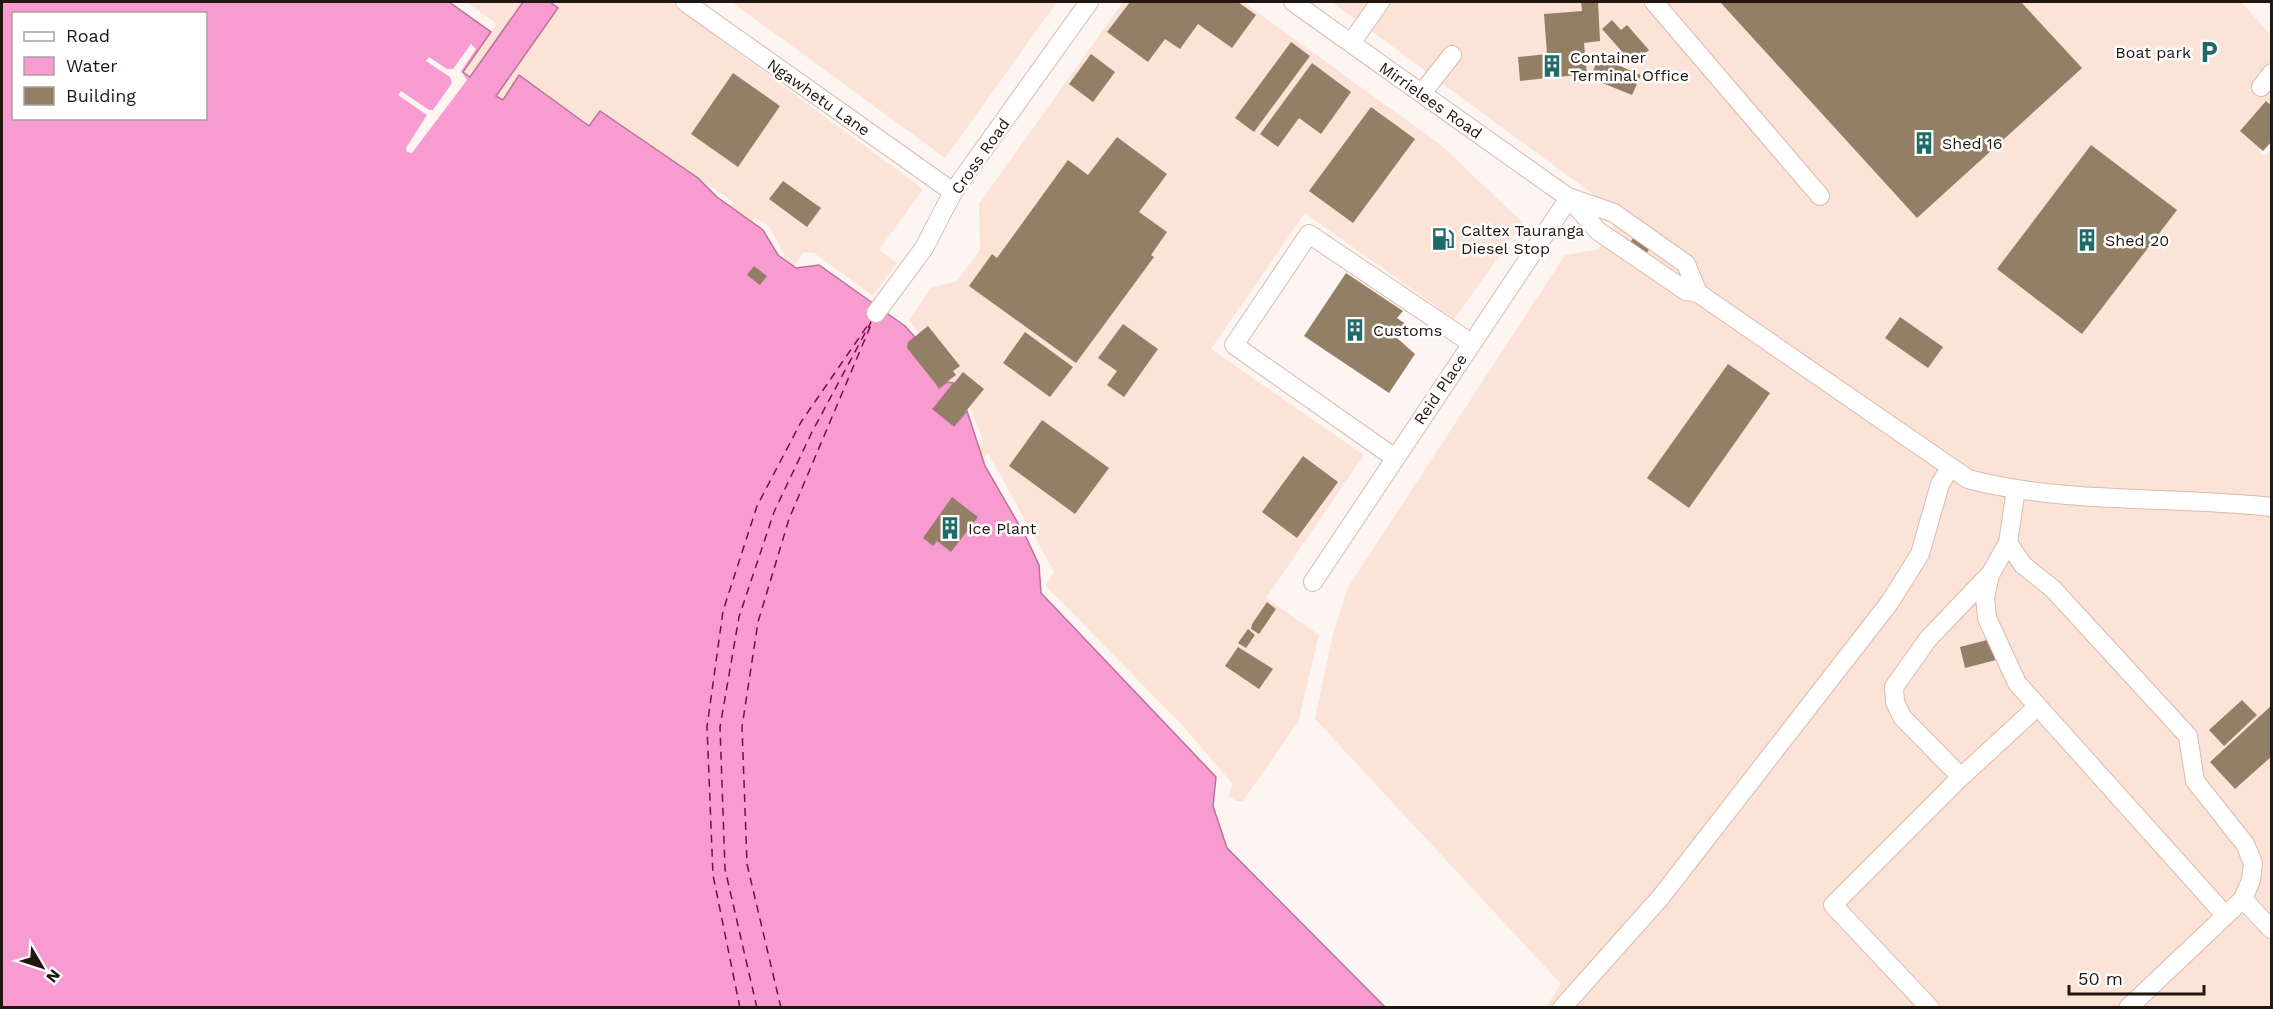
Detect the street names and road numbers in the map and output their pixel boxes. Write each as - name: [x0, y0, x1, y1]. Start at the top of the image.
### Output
- street label: Ngawhetu Lane: [764, 55, 874, 140]
- street label: Mirrielees Road: [1376, 58, 1486, 143]
- street label: Cross Road: [947, 115, 1013, 198]
- street label: Reid Place: [1410, 350, 1471, 428]

